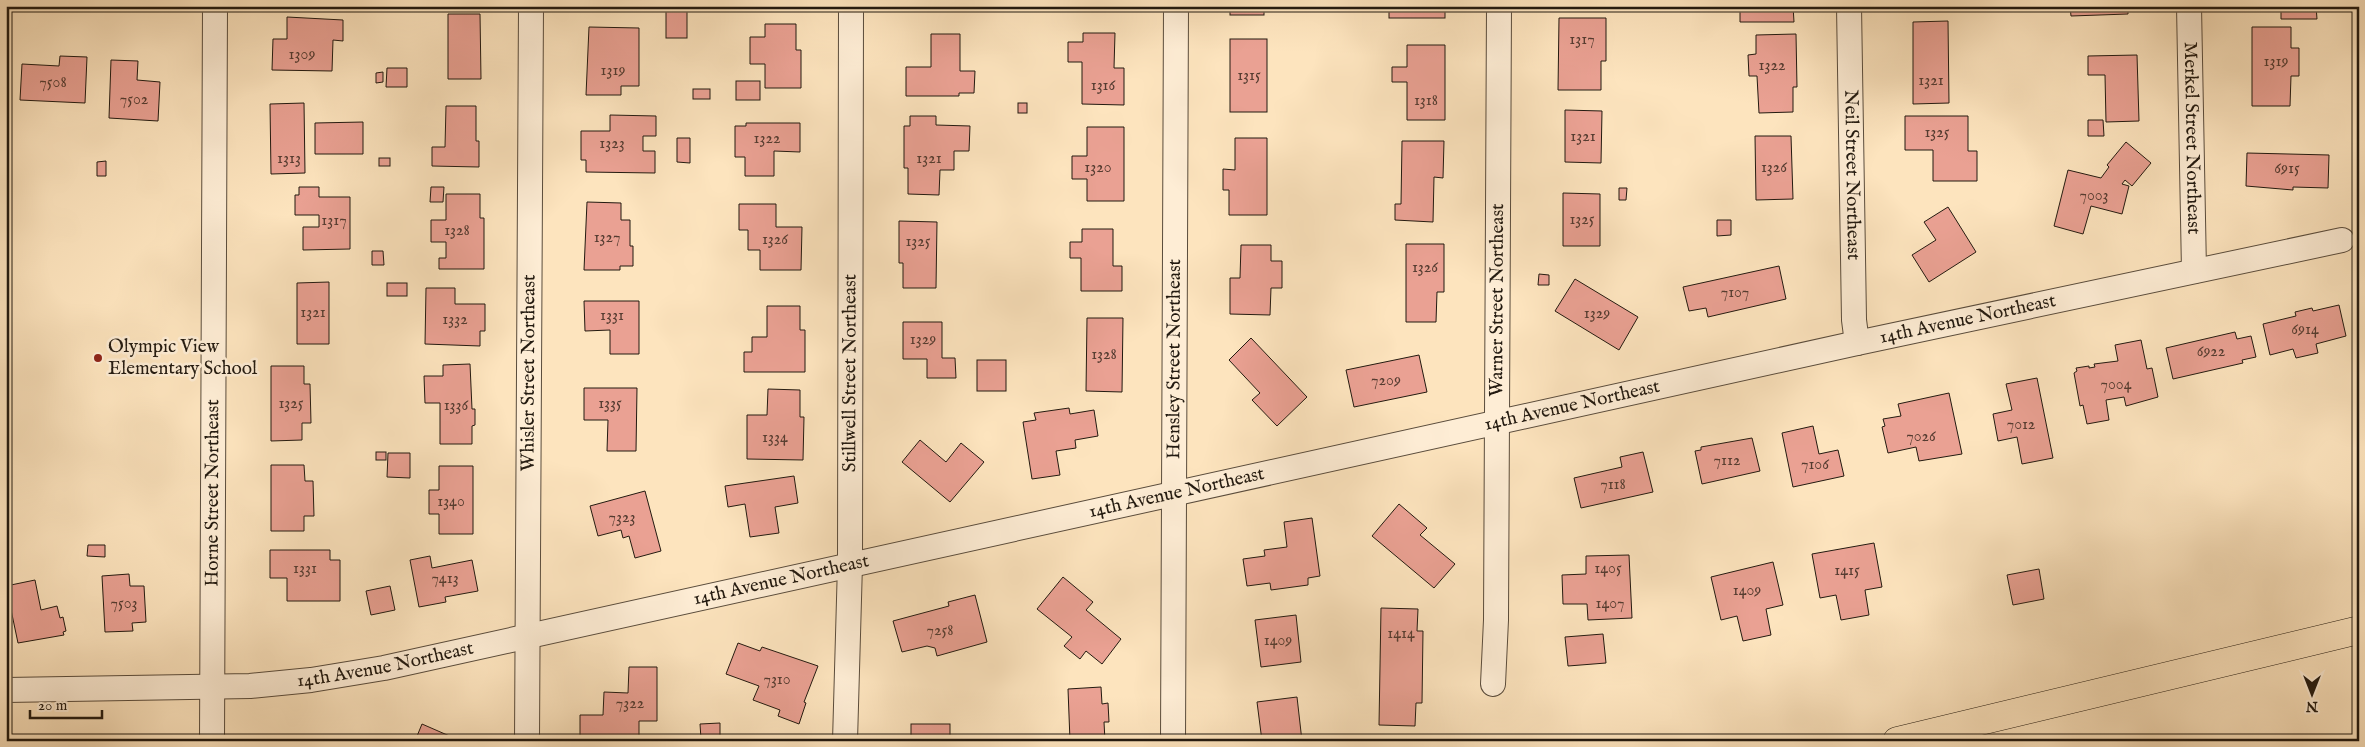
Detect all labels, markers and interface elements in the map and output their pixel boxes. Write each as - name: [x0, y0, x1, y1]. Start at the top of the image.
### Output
- house number: 1317: [1569, 30, 1595, 50]
- street label: Merkel Street Northeast: [2178, 41, 2205, 235]
- house number: 1309: [289, 45, 315, 65]
- house number: 1319: [2264, 52, 2288, 72]
- house number: 1322: [1759, 56, 1785, 76]
- house number: 1319: [601, 61, 625, 81]
- house number: 1315: [1237, 66, 1261, 86]
- house number: 1321: [1918, 71, 1944, 91]
- house number: 7508: [39, 73, 67, 93]
- house number: 1316: [1091, 76, 1116, 96]
- house number: 7502: [120, 90, 148, 110]
- street label: Neil Street Northeast: [1838, 90, 1865, 261]
- house number: 1318: [1414, 91, 1438, 111]
- house number: 1325: [1924, 123, 1950, 143]
- house number: 1321: [1570, 127, 1596, 147]
- house number: 1322: [754, 129, 780, 149]
- house number: 1323: [599, 134, 625, 154]
- house number: 1313: [277, 149, 301, 169]
- house number: 1321: [916, 149, 942, 169]
- house number: 1320: [1084, 158, 1112, 178]
- house number: 1326: [1761, 158, 1787, 178]
- house number: 6915: [2274, 159, 2300, 179]
- house number: 7003: [2079, 186, 2109, 206]
- street label: Warner Street Northeast: [1485, 203, 1510, 397]
- house number: 1325: [1569, 210, 1595, 230]
- house number: 1317: [321, 211, 347, 231]
- house number: 1328: [444, 221, 470, 241]
- house number: 1327: [594, 228, 620, 248]
- house number: 1326: [762, 230, 788, 250]
- house number: 1325: [905, 232, 931, 252]
- street label: Hensley Street Northeast: [1162, 258, 1187, 459]
- house number: 1326: [1412, 258, 1438, 278]
- street label: Stillwell Street Northeast: [838, 273, 863, 472]
- street label: Whisler Street Northeast: [516, 274, 542, 472]
- house number: 7107: [1721, 283, 1749, 303]
- street label: 14th Avenue Northeast: [1878, 289, 2058, 350]
- house number: 1321: [300, 303, 326, 323]
- house number: 1329: [1584, 304, 1610, 324]
- house number: 1331: [600, 306, 624, 326]
- house number: 1332: [442, 310, 468, 330]
- house number: 6914: [2291, 320, 2319, 340]
- house number: 1329: [910, 330, 936, 350]
- place label: Olympic View Elementary School: [108, 335, 258, 381]
- house number: 6922: [2197, 342, 2225, 362]
- house number: 1328: [1091, 345, 1117, 365]
- marker: Olympic View Elementary School: [92, 352, 104, 364]
- house number: 7209: [1371, 371, 1401, 391]
- street label: 14th Avenue Northeast: [1482, 375, 1663, 437]
- house number: 7004: [2100, 375, 2132, 395]
- house number: 1325: [278, 394, 304, 414]
- house number: 1335: [598, 394, 622, 414]
- house number: 1336: [444, 396, 469, 416]
- street label: Horne Street Northeast: [201, 399, 225, 587]
- house number: 7012: [2007, 415, 2035, 435]
- house number: 7026: [1906, 427, 1936, 447]
- house number: 1334: [762, 428, 788, 448]
- house number: 7112: [1714, 451, 1740, 471]
- house number: 7106: [1801, 455, 1829, 475]
- street label: 14th Avenue Northeast: [1086, 462, 1267, 524]
- house number: 7118: [1600, 475, 1626, 495]
- house number: 1340: [437, 492, 465, 512]
- house number: 7323: [609, 508, 635, 528]
- street label: 14th Avenue Northeast: [691, 549, 872, 611]
- house number: 1331: [293, 559, 317, 579]
- house number: 1405: [1594, 559, 1622, 579]
- house number: 1415: [1834, 561, 1860, 581]
- house number: 7413: [431, 569, 459, 589]
- house number: 1409: [1733, 581, 1761, 601]
- house number: 7503: [110, 594, 138, 614]
- house number: 1407: [1595, 594, 1625, 614]
- house number: 7258: [926, 621, 954, 641]
- house number: 1414: [1387, 624, 1415, 644]
- house number: 1409: [1264, 631, 1292, 651]
- street label: 14th Avenue Northeast: [296, 636, 476, 693]
- house number: 7310: [763, 670, 791, 690]
- north arrow: [2288, 670, 2338, 720]
- scale bar: [30, 687, 102, 719]
- house number: 7322: [616, 694, 644, 714]
- text: 20 m: [38, 696, 68, 715]
- text: N: [2306, 697, 2319, 715]

